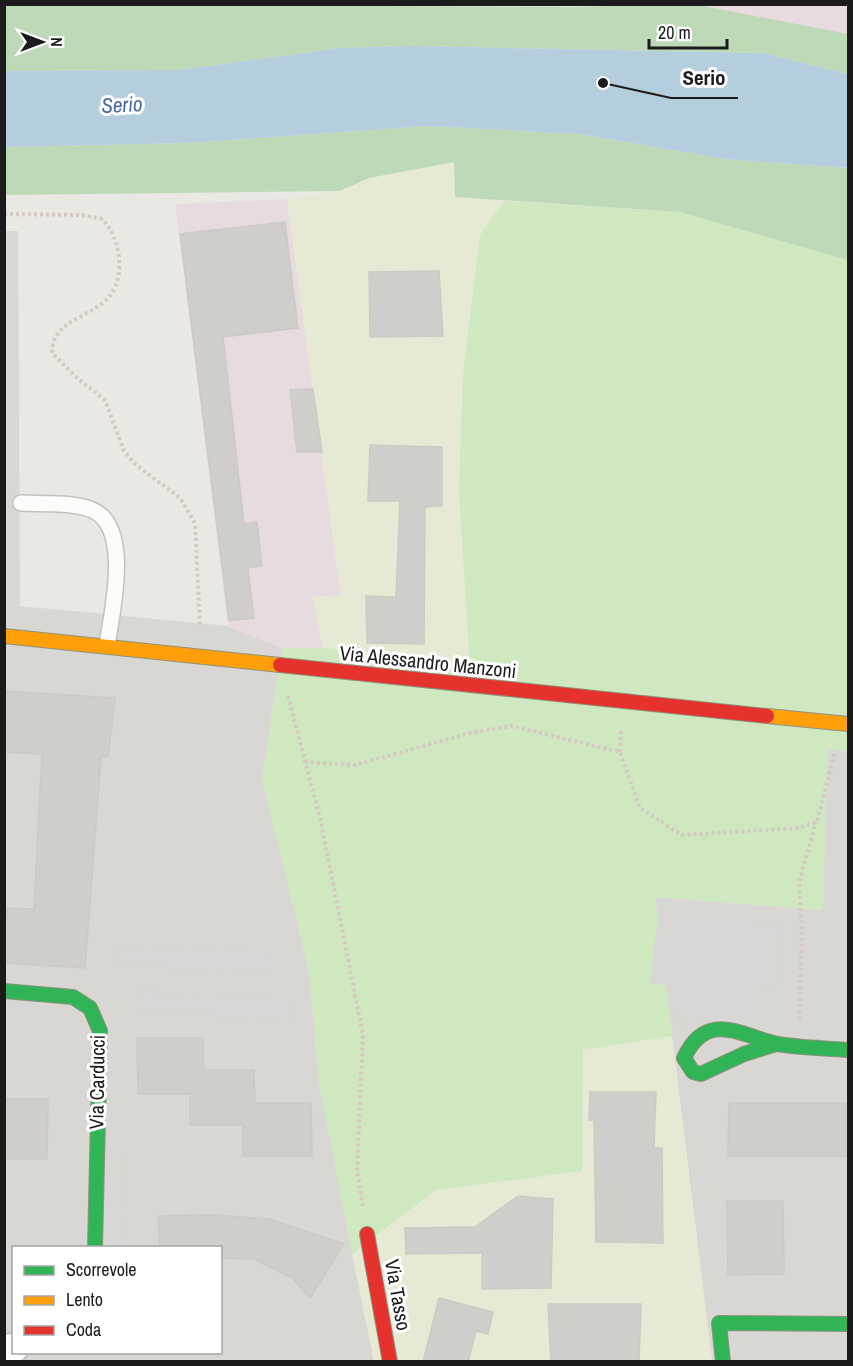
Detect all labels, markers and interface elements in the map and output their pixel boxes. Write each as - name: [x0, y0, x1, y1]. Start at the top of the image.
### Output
- north arrow: [12, 12, 72, 72]
- scale bar: [649, 12, 727, 50]
- text: 20 m: [658, 20, 691, 45]
- text: N: [46, 37, 68, 47]
- callout: Serio: [671, 59, 738, 98]
- text: Serio: [682, 63, 726, 92]
- water label: Serio: [101, 89, 143, 120]
- street label: Via Alessandro Manzoni: [338, 639, 518, 684]
- street label: Via Carducci: [82, 1034, 111, 1129]
- legend: [12, 1246, 222, 1354]
- text: Scorrevole: [66, 1257, 137, 1282]
- street label: Via Tasso: [379, 1257, 418, 1333]
- text: Lento: [66, 1287, 103, 1312]
- text: Coda: [66, 1317, 101, 1342]

